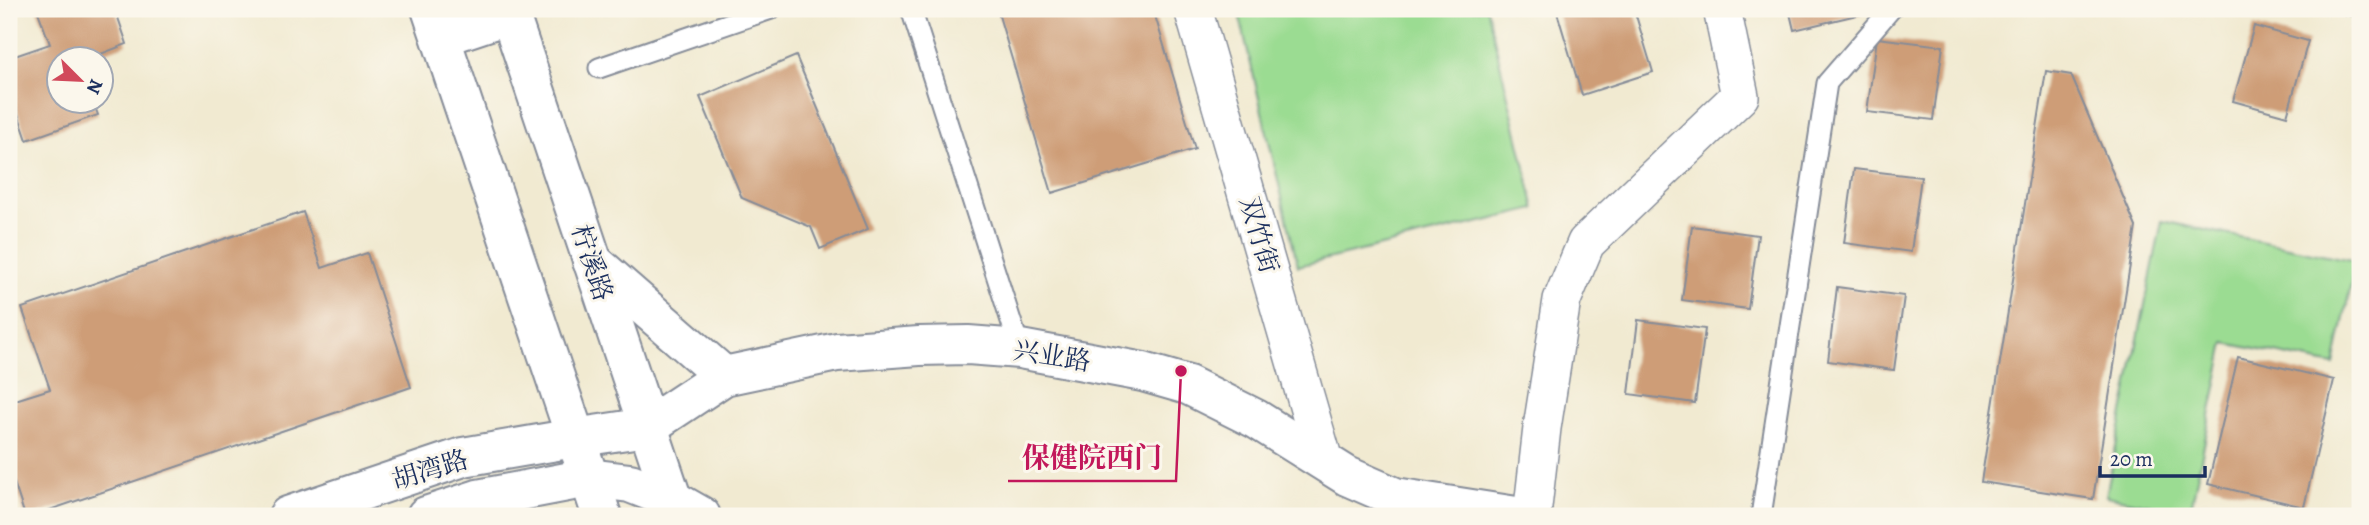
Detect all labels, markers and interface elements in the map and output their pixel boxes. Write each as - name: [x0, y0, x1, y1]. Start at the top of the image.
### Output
- north arrow: [46, 46, 116, 116]
- text: N: [80, 75, 109, 98]
- street label: 双竹街: [1231, 193, 1287, 277]
- street label: 柠溪路: [563, 220, 621, 306]
- street label: 兴业路: [1011, 333, 1093, 379]
- callout: 保健院西门: [1008, 432, 1176, 481]
- scale bar: [2100, 434, 2204, 478]
- text: 保健院西门: [1022, 439, 1162, 477]
- street label: 胡湾路: [388, 442, 472, 498]
- text: 20 m: [2110, 445, 2153, 473]

